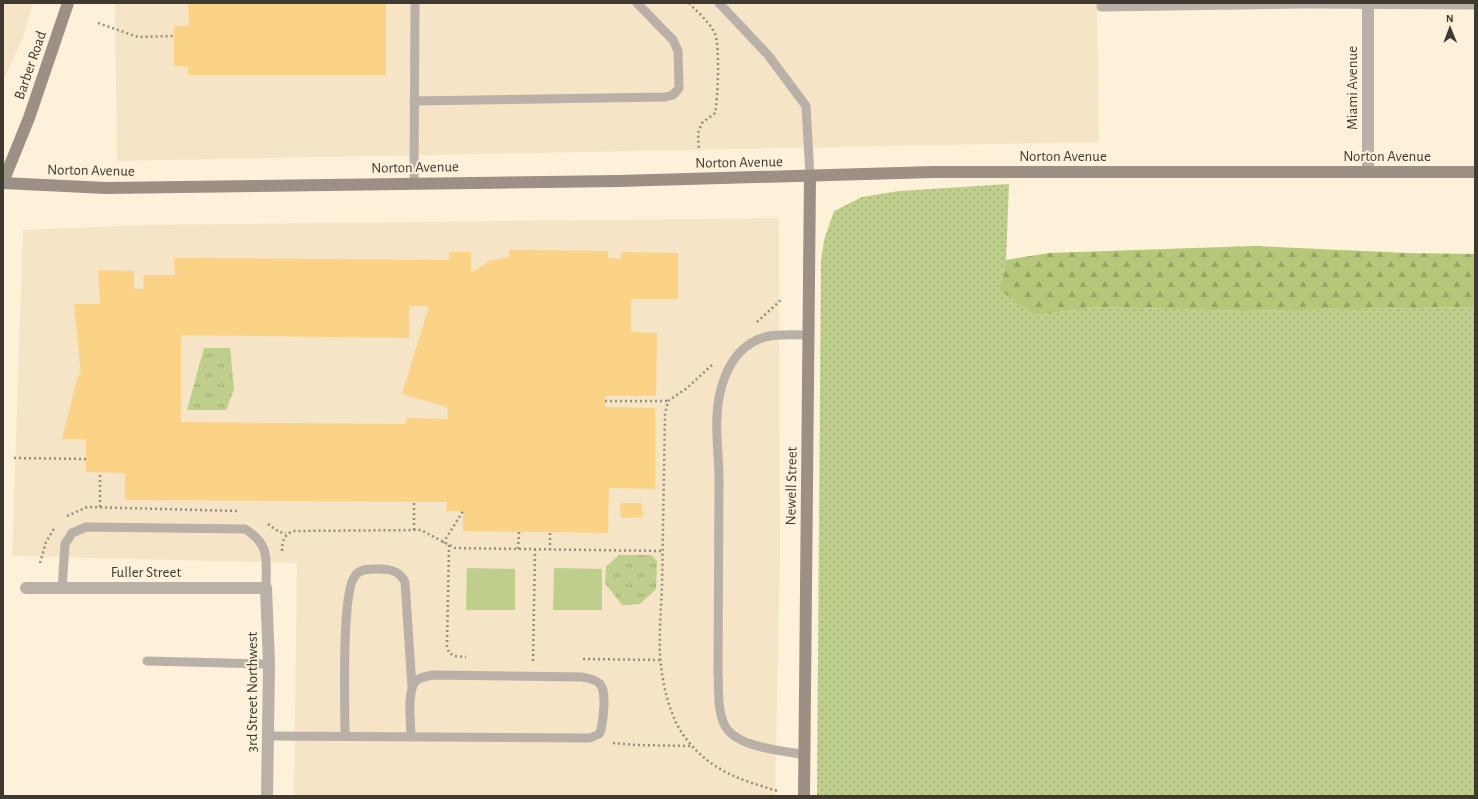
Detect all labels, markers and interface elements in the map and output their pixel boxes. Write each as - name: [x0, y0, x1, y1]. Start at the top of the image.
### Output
- north arrow: [1430, 8, 1470, 48]
- text: N: [1446, 13, 1454, 24]
- street label: Barber Road: [12, 29, 49, 101]
- street label: Miami Avenue: [1345, 46, 1360, 130]
- street label: Norton Avenue: [1019, 149, 1107, 164]
- street label: Norton Avenue: [1343, 149, 1431, 164]
- street label: Norton Avenue: [695, 154, 783, 171]
- street label: Norton Avenue: [371, 159, 459, 176]
- street label: Norton Avenue: [47, 162, 135, 179]
- street label: Newell Street: [783, 446, 800, 526]
- street label: Fuller Street: [111, 565, 181, 580]
- street label: 3rd Street Northwest: [245, 632, 260, 752]

